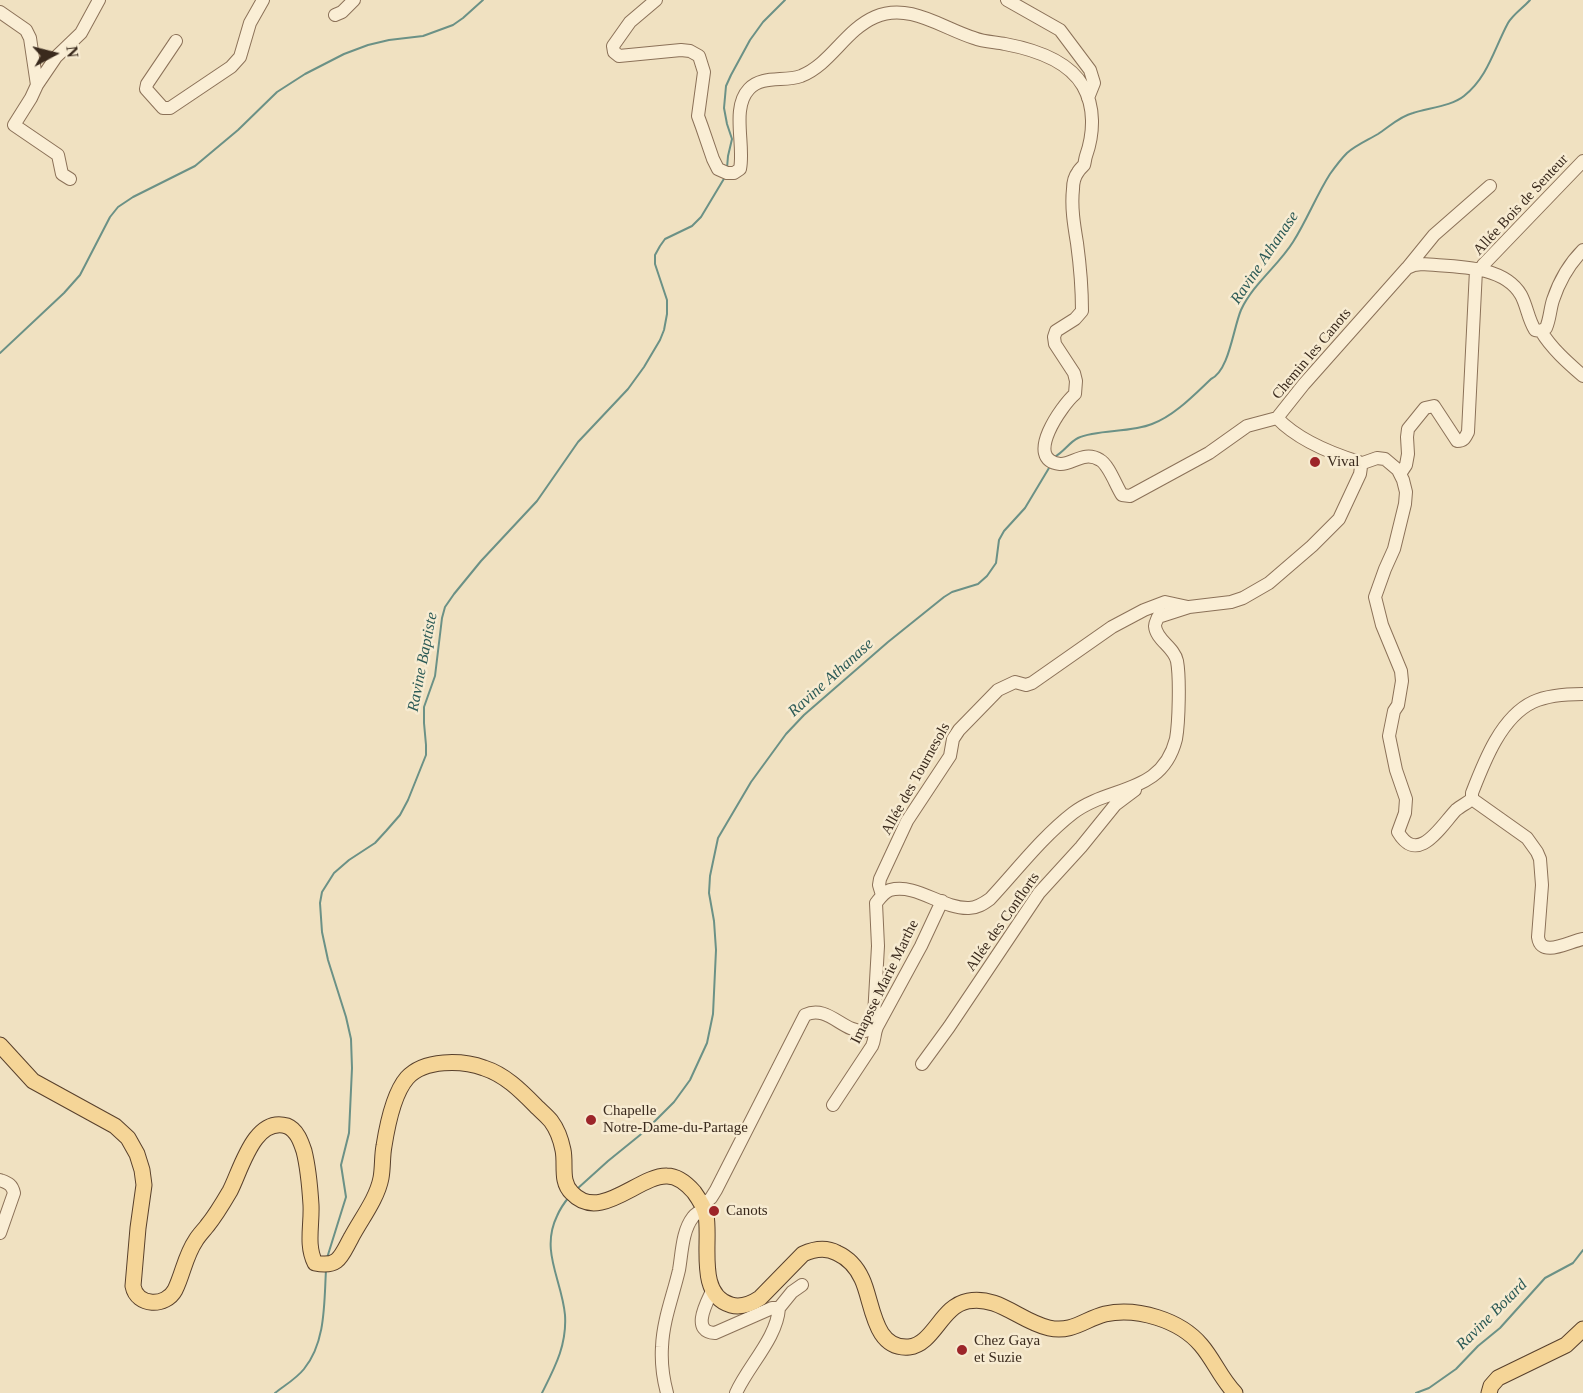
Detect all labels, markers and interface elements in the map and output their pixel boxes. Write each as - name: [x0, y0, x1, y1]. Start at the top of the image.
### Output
- north arrow: [24, 24, 84, 84]
- text: N: [63, 45, 82, 59]
- street label: Allée Bois de Senteur: [1470, 151, 1572, 259]
- water label: Ravine Athanase: [1227, 208, 1303, 308]
- street label: Chemin les Canots: [1269, 305, 1355, 403]
- place label: Vival: [1327, 453, 1359, 471]
- marker: Vival: [1308, 455, 1322, 469]
- water label: Ravine Baptiste: [404, 611, 442, 713]
- water label: Ravine Athanase: [784, 635, 878, 721]
- street label: Allée des Tournesols: [878, 720, 954, 838]
- street label: Allée des Conflorts: [962, 869, 1044, 975]
- street label: Imapsse Marie Marthe: [847, 917, 923, 1047]
- place label: Chapelle Notre-Dame-du-Partage: [603, 1102, 748, 1137]
- marker: Chapelle Notre-Dame-du-Partage: [584, 1113, 598, 1127]
- place label: Canots: [726, 1202, 768, 1220]
- marker: Canots: [707, 1204, 721, 1218]
- water label: Ravine Botard: [1453, 1276, 1531, 1354]
- place label: Chez Gaya et Suzie: [974, 1332, 1040, 1367]
- marker: Chez Gaya et Suzie: [955, 1343, 969, 1357]

